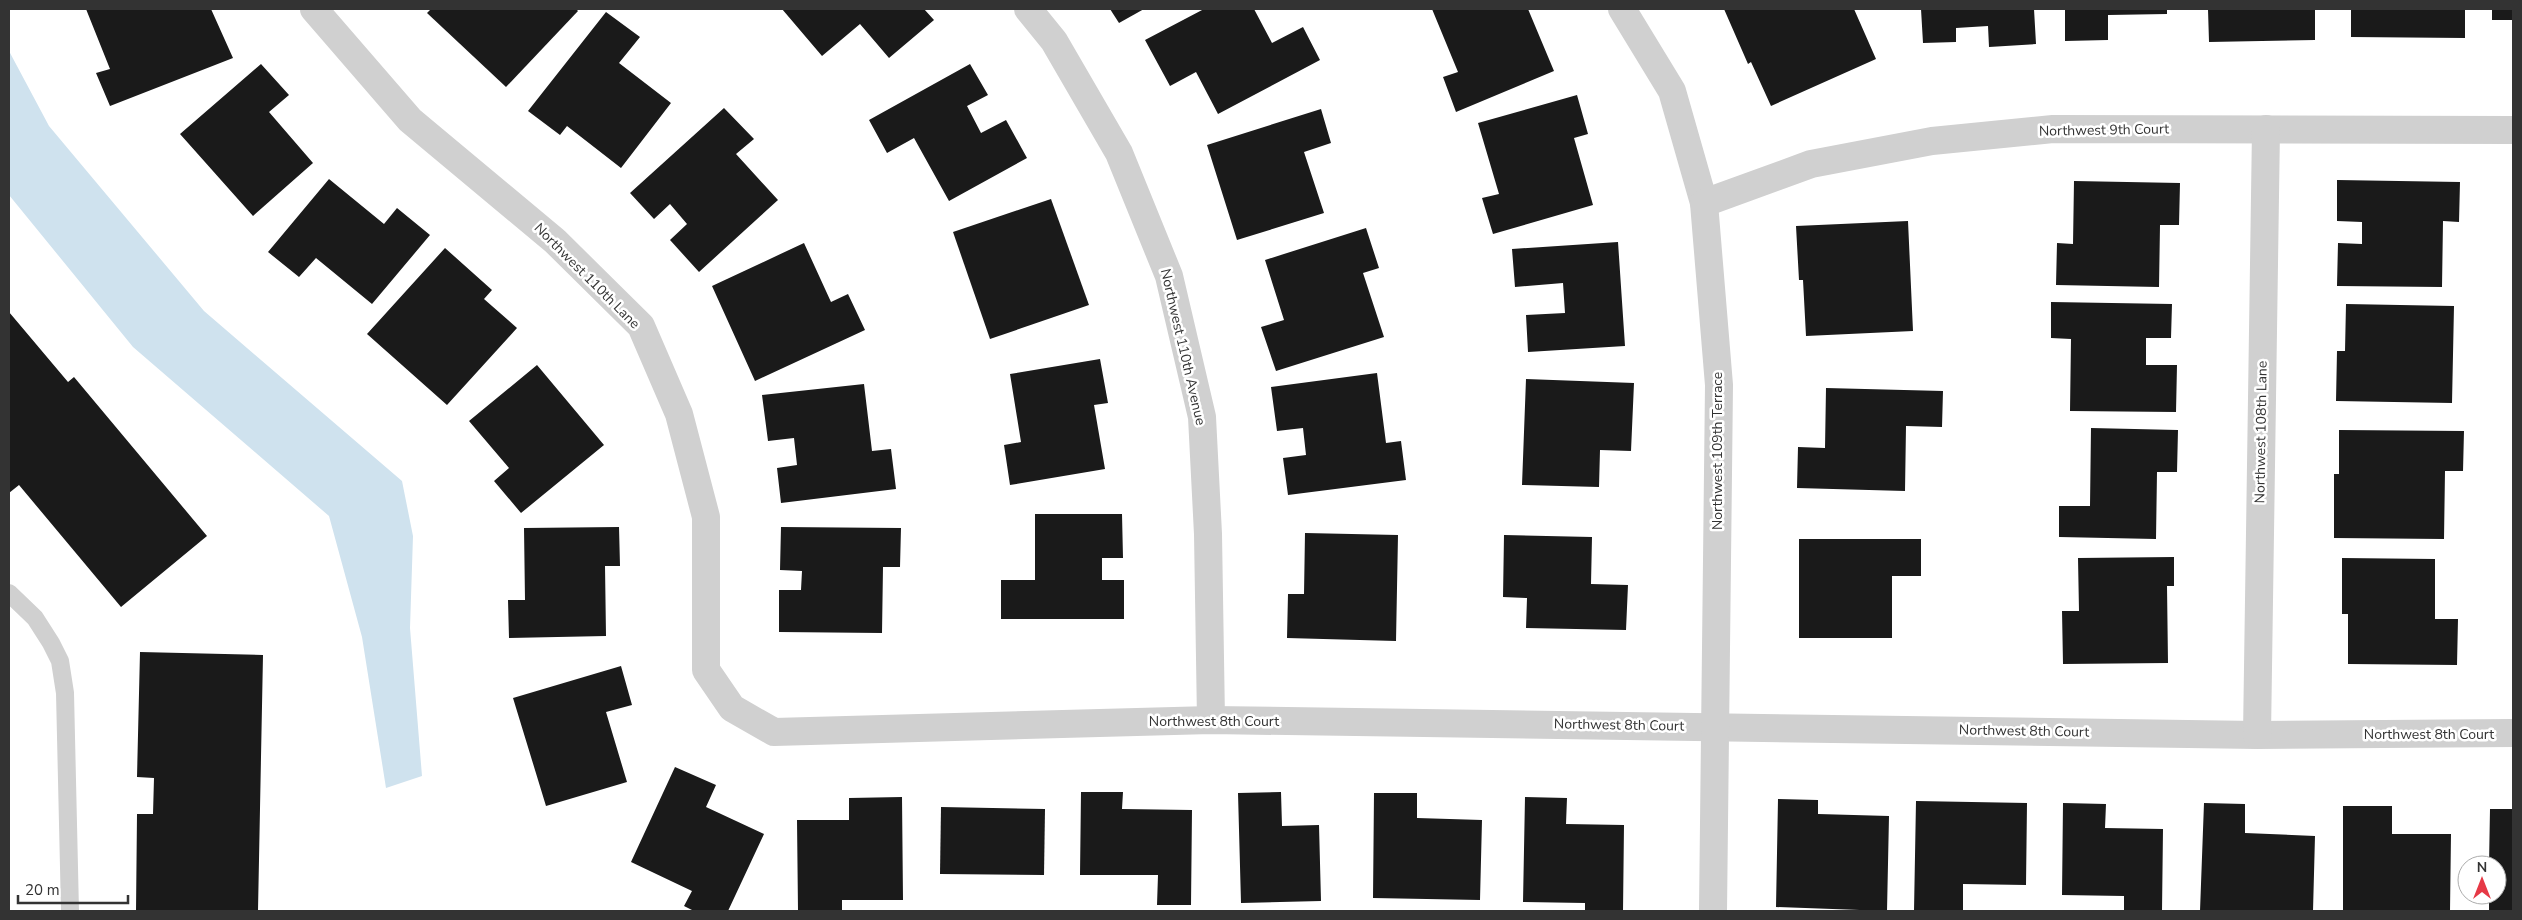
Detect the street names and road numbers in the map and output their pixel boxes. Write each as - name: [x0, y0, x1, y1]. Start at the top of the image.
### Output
- street label: Northwest 9th Court: [2039, 119, 2169, 141]
- street label: Northwest 110th Lane: [530, 219, 644, 333]
- street label: Northwest 110th Avenue: [1156, 267, 1210, 427]
- street label: Northwest 108th Lane: [2250, 361, 2272, 503]
- street label: Northwest 109th Terrace: [1708, 372, 1727, 530]
- street label: Northwest 8th Court: [1149, 712, 1279, 731]
- street label: Northwest 8th Court: [1554, 714, 1684, 736]
- street label: Northwest 8th Court: [1959, 720, 2089, 742]
- street label: Northwest 8th Court: [2364, 725, 2494, 744]

